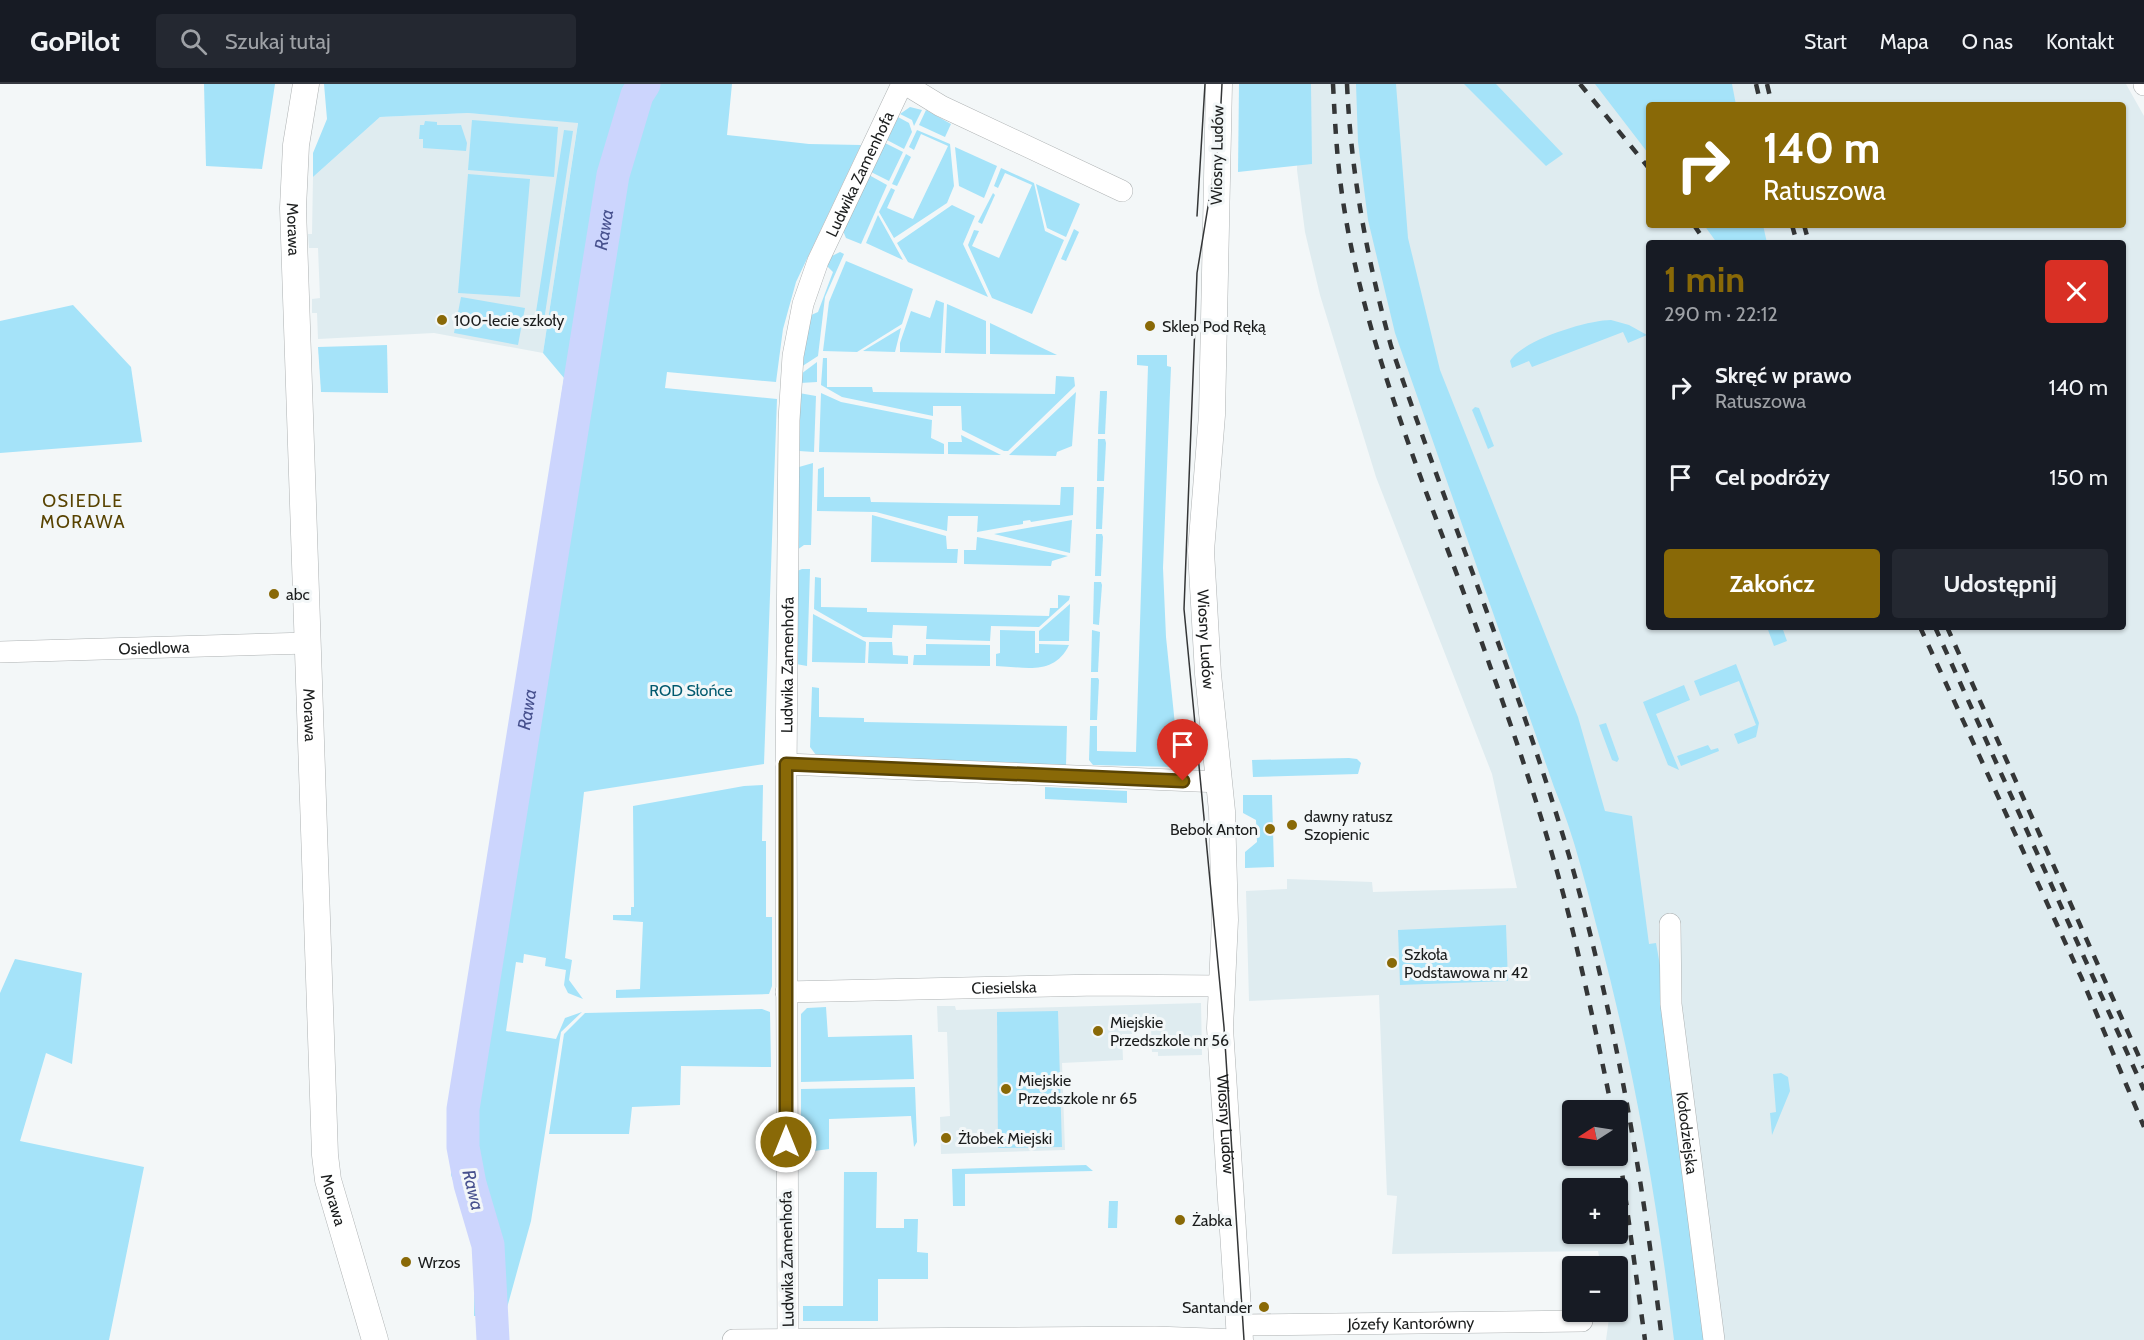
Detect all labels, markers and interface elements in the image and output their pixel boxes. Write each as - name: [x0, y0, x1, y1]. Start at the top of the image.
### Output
- search box: [156, 14, 576, 68]
- text: GoPilot: [30, 24, 120, 58]
- icon: search: [177, 25, 210, 58]
- text: Szukaj tutaj: [225, 28, 331, 55]
- text: Start: [1804, 29, 1847, 54]
- text: Mapa: [1880, 29, 1929, 54]
- text: O nas: [1962, 29, 2013, 54]
- text: Kontakt: [2046, 29, 2114, 54]
- street label: Wiosny Ludów: [1207, 105, 1227, 205]
- street label: Ludwika Zamenhofa: [821, 108, 897, 240]
- text: 140 m: [1763, 122, 1880, 174]
- icon: right: [1664, 126, 1742, 204]
- text: Ratuszowa: [1763, 174, 1886, 207]
- street label: Morawa: [283, 202, 304, 256]
- water label: Rawa: [590, 208, 618, 252]
- text: 1 min: [1664, 257, 1745, 301]
- button: close: [2045, 260, 2108, 323]
- text: 290 m · 22:12: [1664, 302, 1778, 326]
- place label: 100-lecie szkoły: [454, 311, 564, 330]
- marker: 100-lecie szkoły: [435, 313, 449, 327]
- place label: Sklep Pod Ręką: [1162, 317, 1266, 336]
- marker: Sklep Pod Ręką: [1143, 319, 1157, 333]
- text: Skręć w prawo: [1715, 362, 1852, 389]
- icon: right: [1664, 371, 1697, 404]
- text: 140 m: [2049, 374, 2108, 401]
- text: Ratuszowa: [1715, 389, 1806, 413]
- icon: arrive: [1664, 461, 1697, 494]
- text: Cel podróży: [1715, 464, 1830, 491]
- text: 150 m: [2049, 464, 2108, 491]
- district label: OSIEDLE MORAWA: [40, 490, 126, 533]
- button: Zakończ: [1664, 549, 1880, 618]
- button: Udostępnij: [1892, 549, 2108, 618]
- place label: abc: [286, 585, 310, 604]
- marker: abc: [267, 587, 281, 601]
- street label: Wiosny Ludów: [1194, 589, 1219, 690]
- street label: Ludwika Zamenhofa: [777, 596, 797, 733]
- street label: Osiedlowa: [118, 637, 190, 658]
- park label: ROD Słońce: [649, 681, 733, 700]
- water label: Rawa: [513, 687, 541, 732]
- street label: Morawa: [300, 688, 321, 742]
- pin: [1157, 719, 1208, 781]
- icon: arrive: [1166, 728, 1199, 761]
- place label: dawny ratusz Szopienic: [1304, 807, 1393, 844]
- marker: dawny ratusz Szopienic: [1285, 818, 1299, 832]
- place label: Bebok Anton: [1170, 820, 1258, 839]
- marker: Bebok Anton: [1263, 822, 1277, 836]
- place label: Szkoła Podstawowa nr 42: [1404, 945, 1528, 982]
- marker: Szkoła Podstawowa nr 42: [1385, 956, 1399, 970]
- street label: Ciesielska: [971, 977, 1037, 997]
- place label: Miejskie Przedszkole nr 56: [1110, 1013, 1229, 1050]
- marker: Miejskie Przedszkole nr 56: [1091, 1024, 1105, 1038]
- place label: Miejskie Przedszkole nr 65: [1018, 1071, 1137, 1108]
- street label: Wiosny Ludów: [1213, 1074, 1239, 1175]
- marker: Miejskie Przedszkole nr 65: [999, 1082, 1013, 1096]
- street label: Kołodziejska: [1673, 1091, 1702, 1176]
- north arrow: [1562, 1100, 1628, 1166]
- map controls: [1562, 1100, 1628, 1322]
- position arrow: [754, 1110, 818, 1174]
- place label: Żłobek Miejski: [958, 1129, 1052, 1148]
- marker: Żłobek Miejski: [939, 1131, 953, 1145]
- water label: Rawa: [457, 1167, 489, 1213]
- street label: Morawa: [317, 1171, 350, 1228]
- button: +: [1562, 1178, 1628, 1244]
- street label: Ludwika Zamenhofa: [776, 1190, 798, 1327]
- place label: Żabka: [1192, 1211, 1232, 1230]
- marker: Żabka: [1173, 1213, 1187, 1227]
- place label: Wrzos: [418, 1253, 461, 1272]
- marker: Wrzos: [399, 1255, 413, 1269]
- button: −: [1562, 1256, 1628, 1322]
- place label: Santander: [1182, 1298, 1253, 1317]
- marker: Santander: [1257, 1300, 1271, 1314]
- street label: Józefy Kantorówny: [1346, 1313, 1475, 1333]

